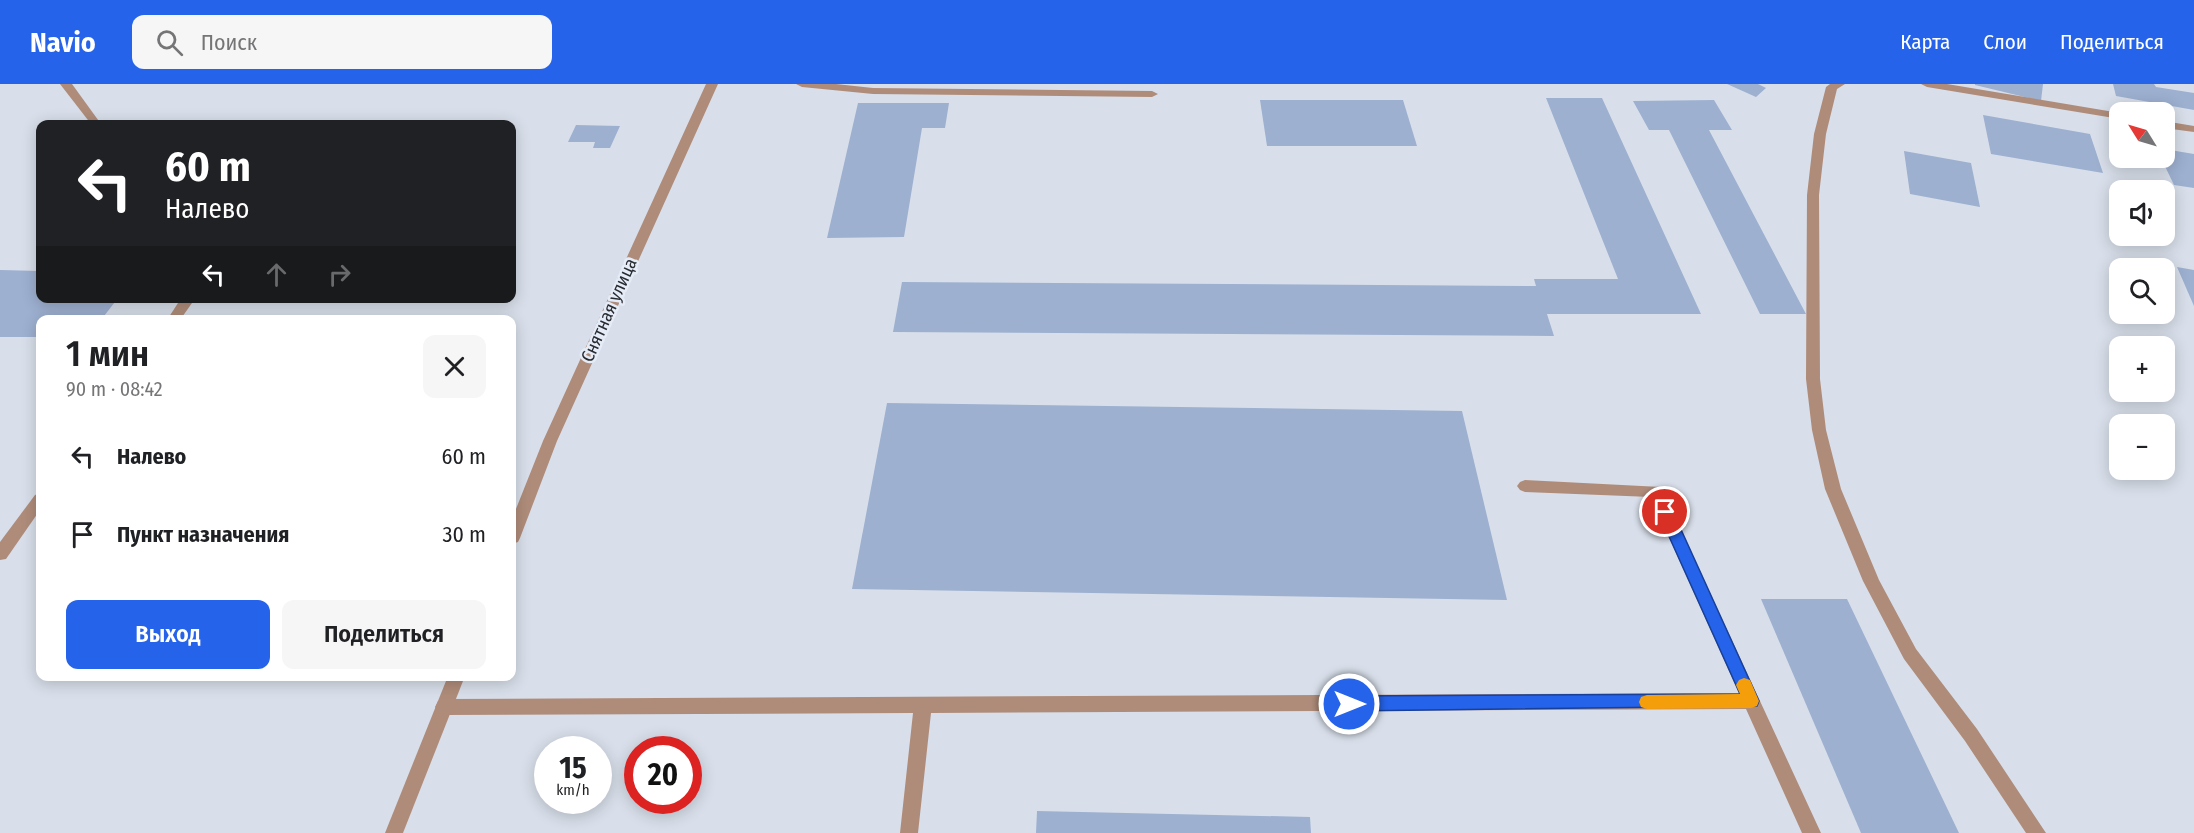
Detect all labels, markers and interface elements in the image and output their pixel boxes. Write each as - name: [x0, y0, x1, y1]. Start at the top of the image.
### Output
- search box: [132, 15, 552, 69]
- text: Navio: [30, 26, 96, 59]
- icon: search: [153, 26, 186, 59]
- text: Поиск: [201, 29, 257, 56]
- text: Карта: [1900, 29, 1950, 55]
- text: Слои: [1983, 29, 2027, 55]
- text: Поделиться: [2060, 29, 2164, 55]
- north arrow: [2109, 102, 2175, 168]
- map controls: [2109, 102, 2175, 480]
- text: 60 m: [165, 142, 251, 192]
- icon: left: [66, 144, 144, 222]
- button: sound: [2109, 180, 2175, 246]
- text: Налево: [165, 193, 249, 225]
- street label: Снятная улица: [576, 254, 642, 365]
- icon: left: [197, 258, 230, 291]
- icon: ahead: [260, 258, 293, 291]
- icon: right: [323, 258, 356, 291]
- button: search: [2109, 258, 2175, 324]
- text: 1 мин: [66, 332, 149, 376]
- button: close: [423, 335, 486, 398]
- button: +: [2109, 336, 2175, 402]
- text: 90 m · 08:42: [66, 377, 163, 401]
- button: −: [2109, 414, 2175, 480]
- icon: left: [66, 440, 99, 473]
- text: Налево: [117, 443, 186, 470]
- text: 60 m: [442, 443, 486, 470]
- pin: [1639, 486, 1690, 537]
- icon: arrive: [1648, 495, 1681, 528]
- icon: arrive: [66, 518, 99, 551]
- text: Пункт назначения: [117, 521, 289, 548]
- text: 30 m: [443, 521, 486, 548]
- button: Выход: [66, 600, 270, 669]
- button: Поделиться: [282, 600, 486, 669]
- position arrow: [1317, 672, 1381, 736]
- speed limit sign: 20: [624, 736, 702, 814]
- text: 15: [559, 750, 587, 786]
- text: km/h: [556, 781, 590, 799]

